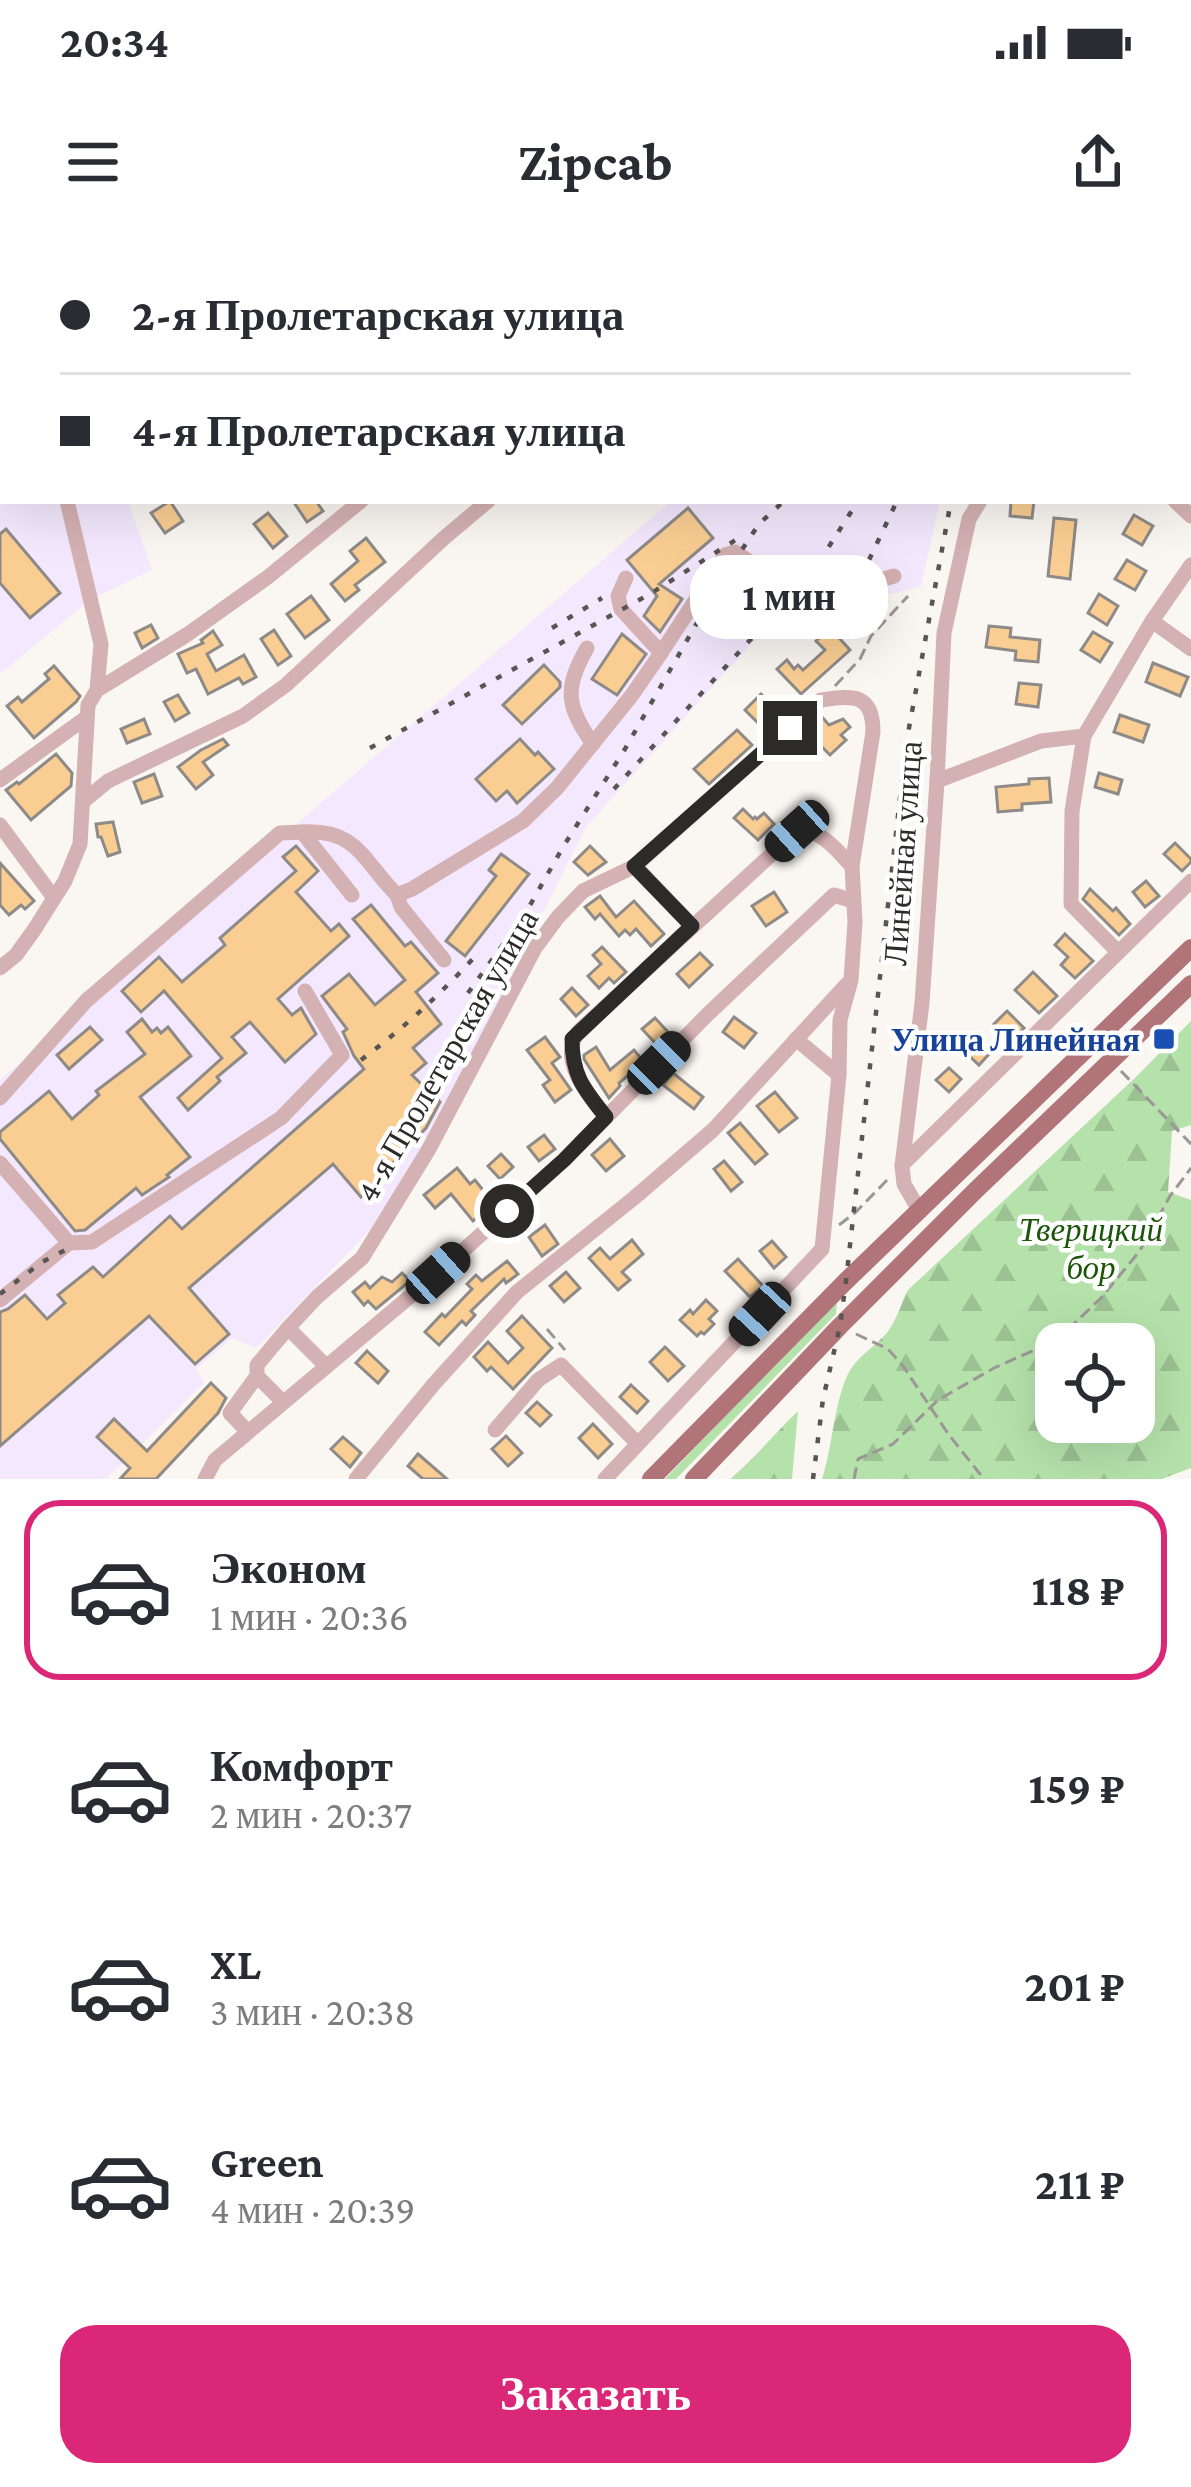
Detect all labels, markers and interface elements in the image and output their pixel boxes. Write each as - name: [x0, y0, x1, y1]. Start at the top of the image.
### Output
- text: 20:34: [60, 17, 169, 67]
- icon: menu: [60, 129, 126, 195]
- icon: share: [1065, 129, 1131, 195]
- text: Zipcab: [518, 132, 673, 192]
- text: 2-я Пролетарская улица: [132, 290, 624, 340]
- text: 4-я Пролетарская улица: [132, 406, 626, 456]
- callout: 1 мин: [691, 554, 889, 638]
- text: 1 мин: [742, 575, 836, 618]
- route end: [763, 701, 817, 755]
- street label: Линейная улица: [876, 739, 929, 967]
- car: [758, 794, 836, 868]
- street label: 4-я Пролетарская улица: [348, 902, 545, 1208]
- place label: Улица Линейная: [890, 1021, 1140, 1058]
- car: [621, 1025, 697, 1101]
- marker: Улица Линейная: [1151, 1026, 1177, 1052]
- route start: [480, 1184, 534, 1238]
- park label: Тверицкий бор: [1019, 1211, 1164, 1286]
- car: [399, 1236, 477, 1310]
- car: [722, 1275, 798, 1353]
- map controls: [1035, 1323, 1155, 1443]
- button: locate: [1035, 1323, 1155, 1443]
- icon: car: [66, 1536, 174, 1644]
- text: Эконом: [210, 1543, 367, 1593]
- text: 118 ₽: [1032, 1565, 1125, 1615]
- text: 1 мин · 20:36: [210, 1595, 409, 1638]
- icon: car: [66, 1734, 174, 1842]
- text: Комфорт: [210, 1741, 393, 1791]
- text: 159 ₽: [1028, 1763, 1125, 1813]
- text: 2 мин · 20:37: [210, 1793, 412, 1836]
- icon: car: [66, 1932, 174, 2040]
- text: XL: [210, 1939, 261, 1989]
- text: 201 ₽: [1024, 1961, 1125, 2011]
- text: 3 мин · 20:38: [210, 1990, 415, 2033]
- icon: car: [66, 2130, 174, 2238]
- text: Green: [210, 2137, 324, 2187]
- text: 211 ₽: [1035, 2159, 1125, 2209]
- text: 4 мин · 20:39: [210, 2188, 415, 2231]
- button: Заказать: [60, 2325, 1131, 2463]

